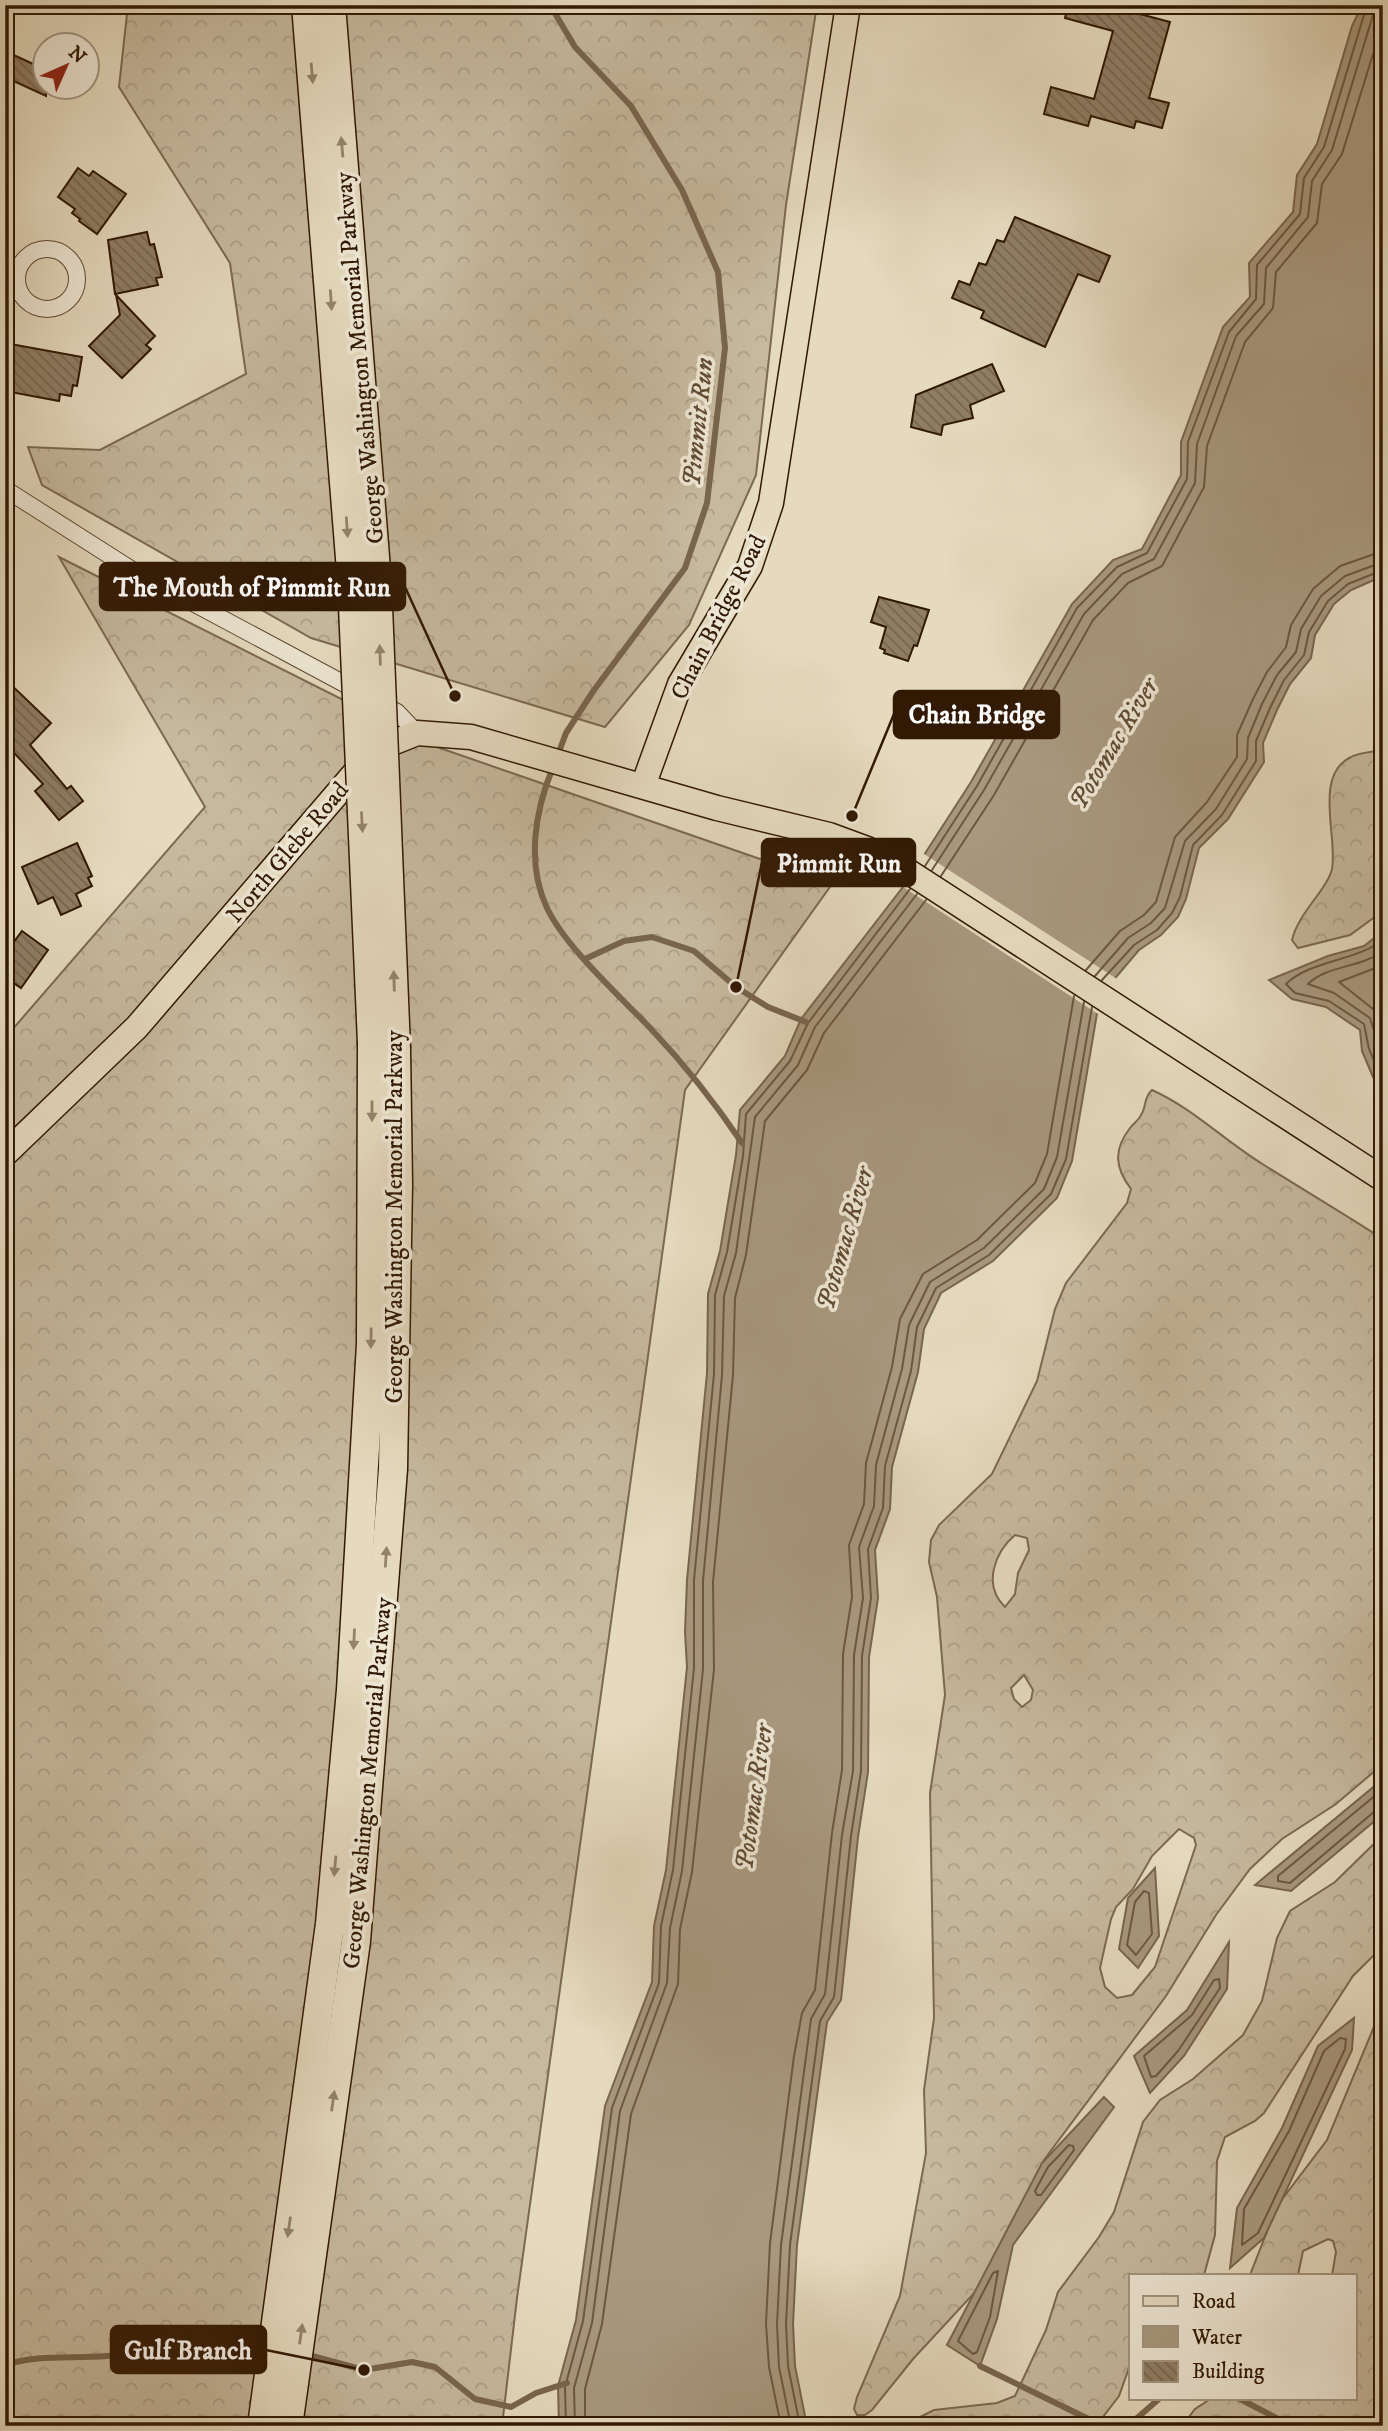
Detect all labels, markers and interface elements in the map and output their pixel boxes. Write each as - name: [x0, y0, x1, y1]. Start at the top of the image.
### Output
- north arrow: [32, 32, 102, 102]
- text: N: [63, 41, 91, 69]
- one-way arrow: [307, 62, 318, 84]
- one-way arrow: [336, 136, 347, 158]
- street label: George Washington Memorial Parkway: [329, 170, 391, 545]
- one-way arrow: [326, 289, 337, 311]
- water label: Pimmit Run: [675, 356, 722, 488]
- one-way arrow: [342, 516, 353, 538]
- street label: Chain Bridge Road: [664, 530, 773, 705]
- callout: The Mouth of Pimmit Run: [100, 563, 405, 610]
- text: The Mouth of Pimmit Run: [113, 572, 391, 605]
- one-way arrow: [375, 644, 386, 666]
- water label: Potomac River: [1062, 671, 1167, 815]
- callout: Chain Bridge: [894, 691, 1059, 738]
- text: Chain Bridge: [909, 699, 1046, 732]
- street label: North Glebe Road: [220, 776, 356, 929]
- one-way arrow: [357, 812, 368, 834]
- callout: Pimmit Run: [762, 839, 915, 886]
- text: Pimmit Run: [777, 848, 902, 881]
- one-way arrow: [388, 969, 399, 991]
- street label: George Washington Memorial Parkway: [380, 1030, 410, 1404]
- one-way arrow: [366, 1100, 378, 1122]
- water label: Potomac River: [809, 1162, 882, 1314]
- one-way arrow: [365, 1328, 377, 1350]
- one-way arrow: [381, 1546, 392, 1568]
- street label: George Washington Memorial Parkway: [337, 1595, 399, 1970]
- one-way arrow: [348, 1628, 359, 1650]
- water label: Potomac River: [728, 1720, 781, 1872]
- one-way arrow: [329, 1855, 340, 1877]
- one-way arrow: [328, 2089, 339, 2111]
- one-way arrow: [284, 2216, 295, 2238]
- legend: [1129, 2274, 1356, 2400]
- text: Road: [1192, 2289, 1236, 2315]
- one-way arrow: [295, 2323, 306, 2345]
- text: Water: [1191, 2325, 1242, 2351]
- callout: Gulf Branch: [111, 2326, 266, 2373]
- text: Gulf Branch: [124, 2335, 252, 2368]
- text: Building: [1192, 2359, 1265, 2385]

